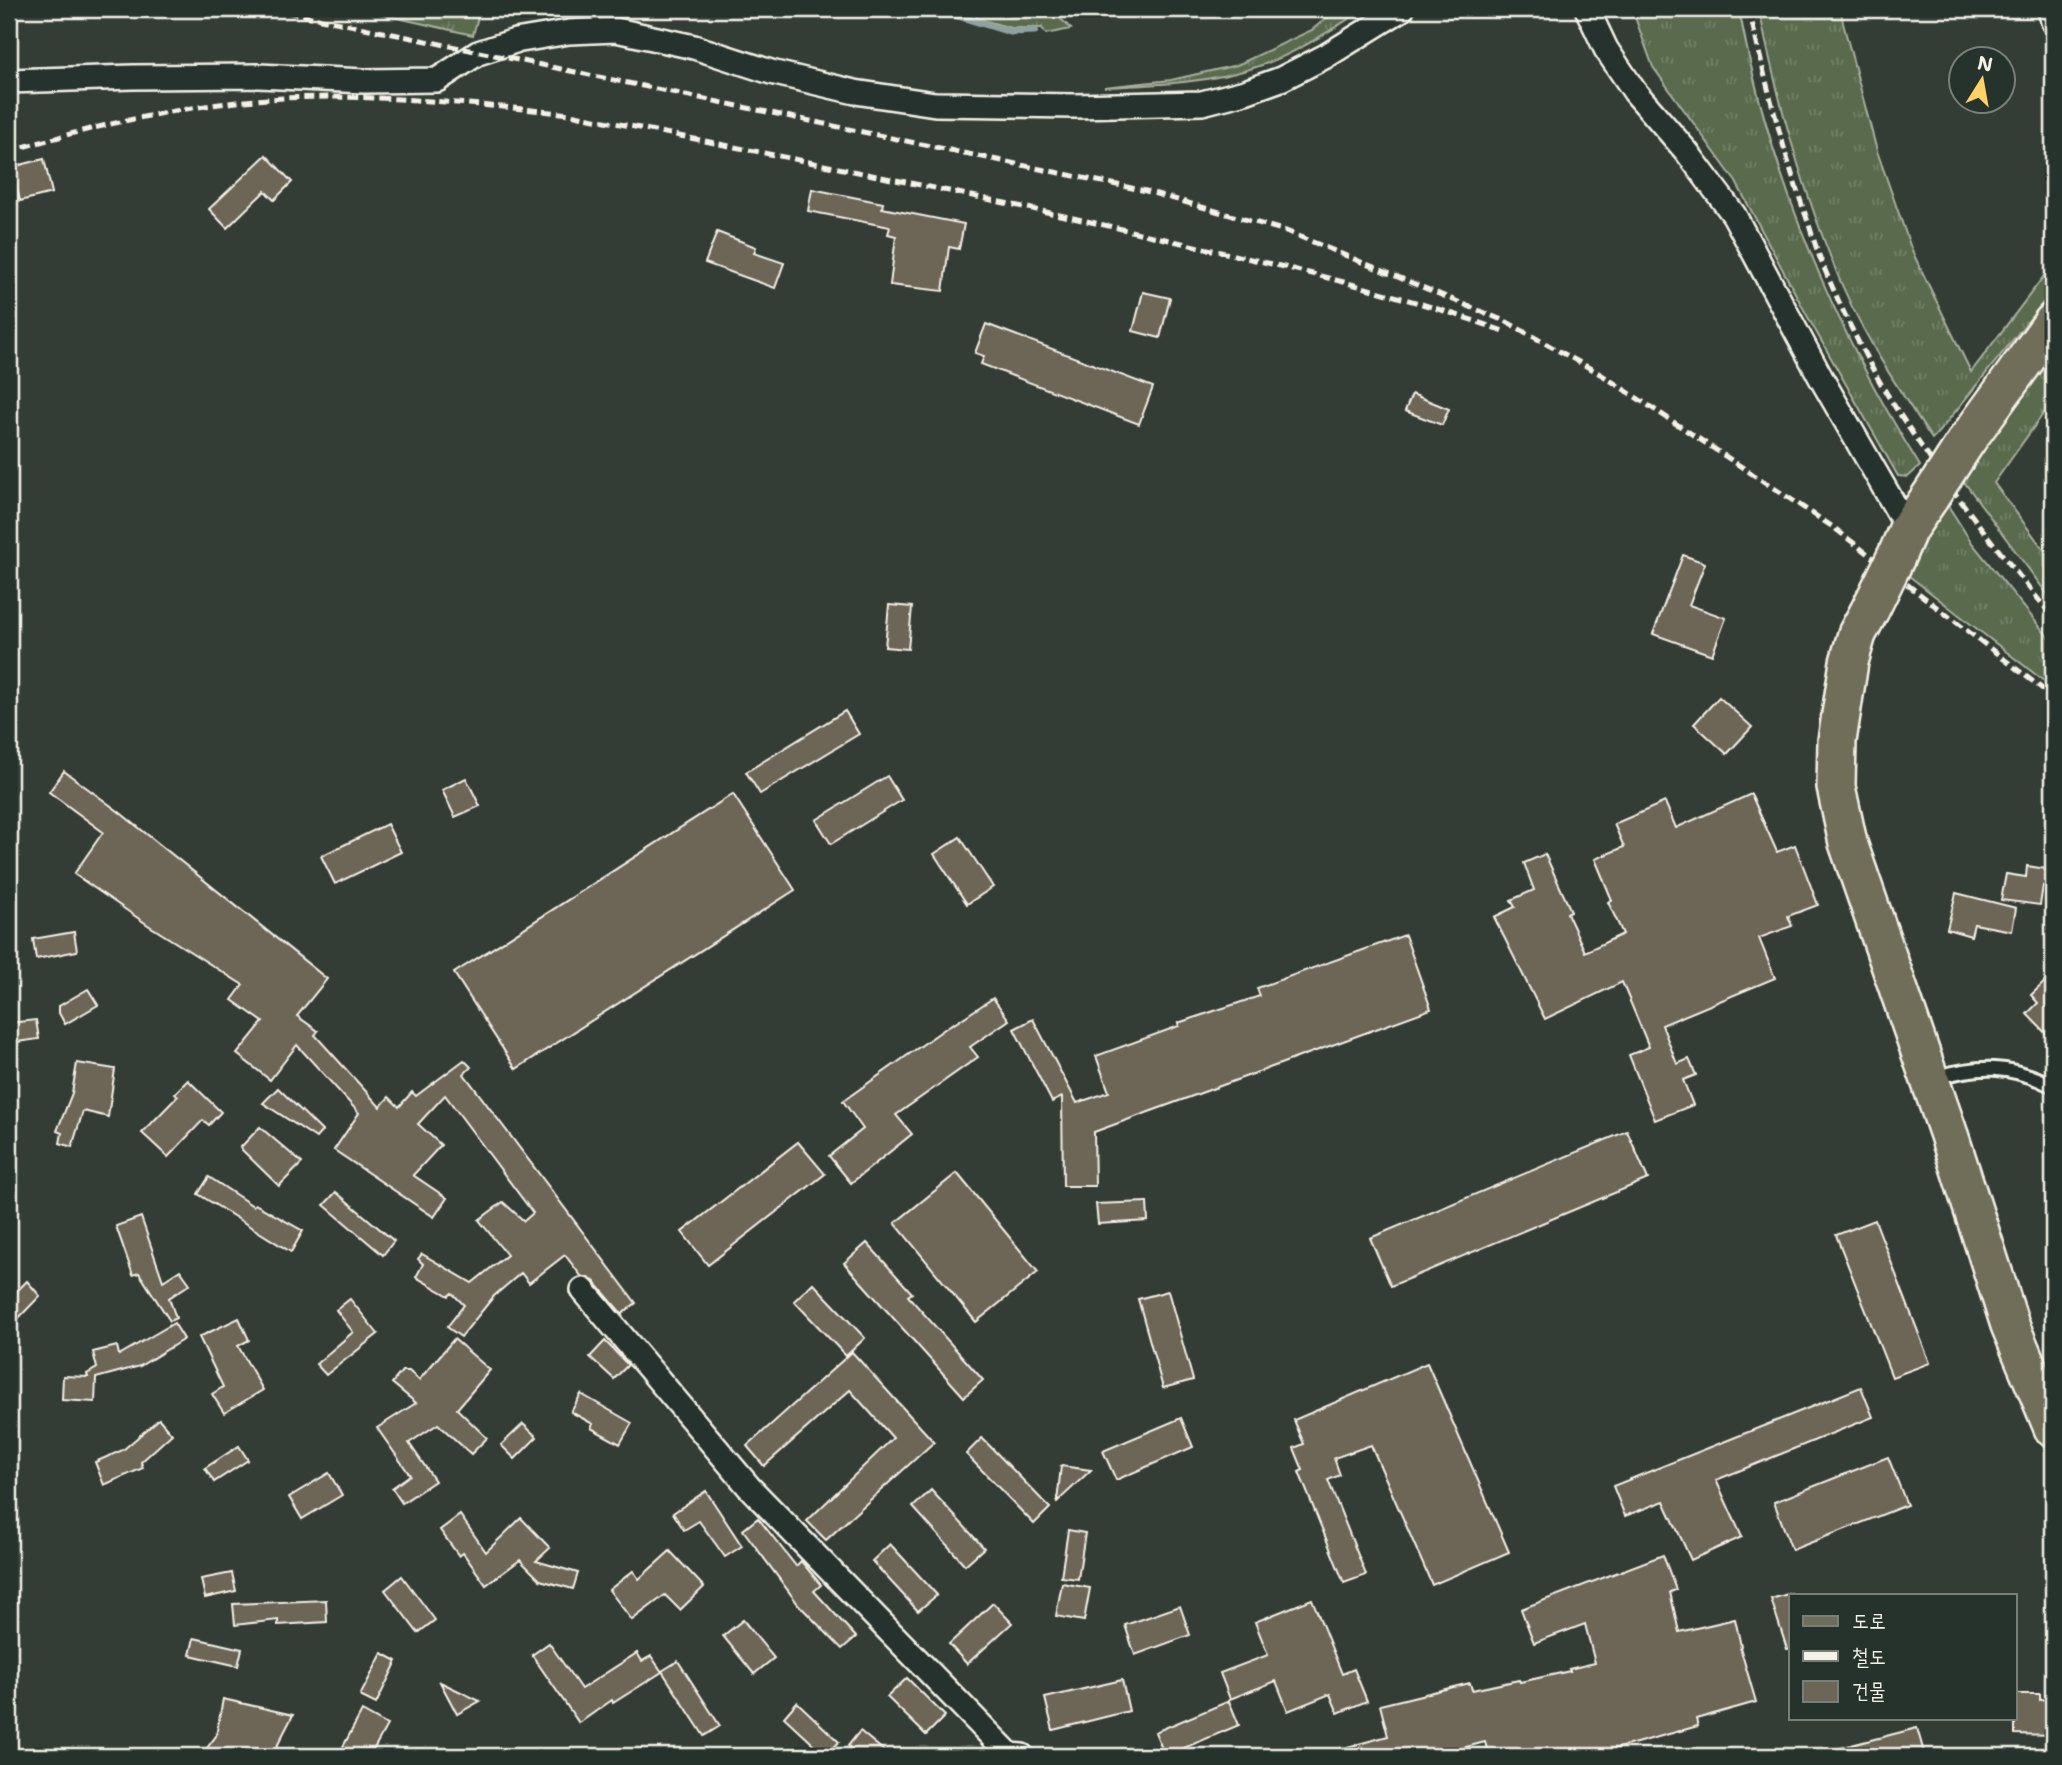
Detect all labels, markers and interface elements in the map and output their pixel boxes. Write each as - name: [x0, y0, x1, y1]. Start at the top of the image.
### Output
- north arrow: [1946, 46, 2016, 116]
- text: N: [1975, 50, 1995, 78]
- legend: [1789, 1594, 2016, 1720]
- text: 도로: [1852, 1607, 1886, 1635]
- text: 철도: [1852, 1643, 1886, 1671]
- text: 건물: [1852, 1677, 1886, 1705]

